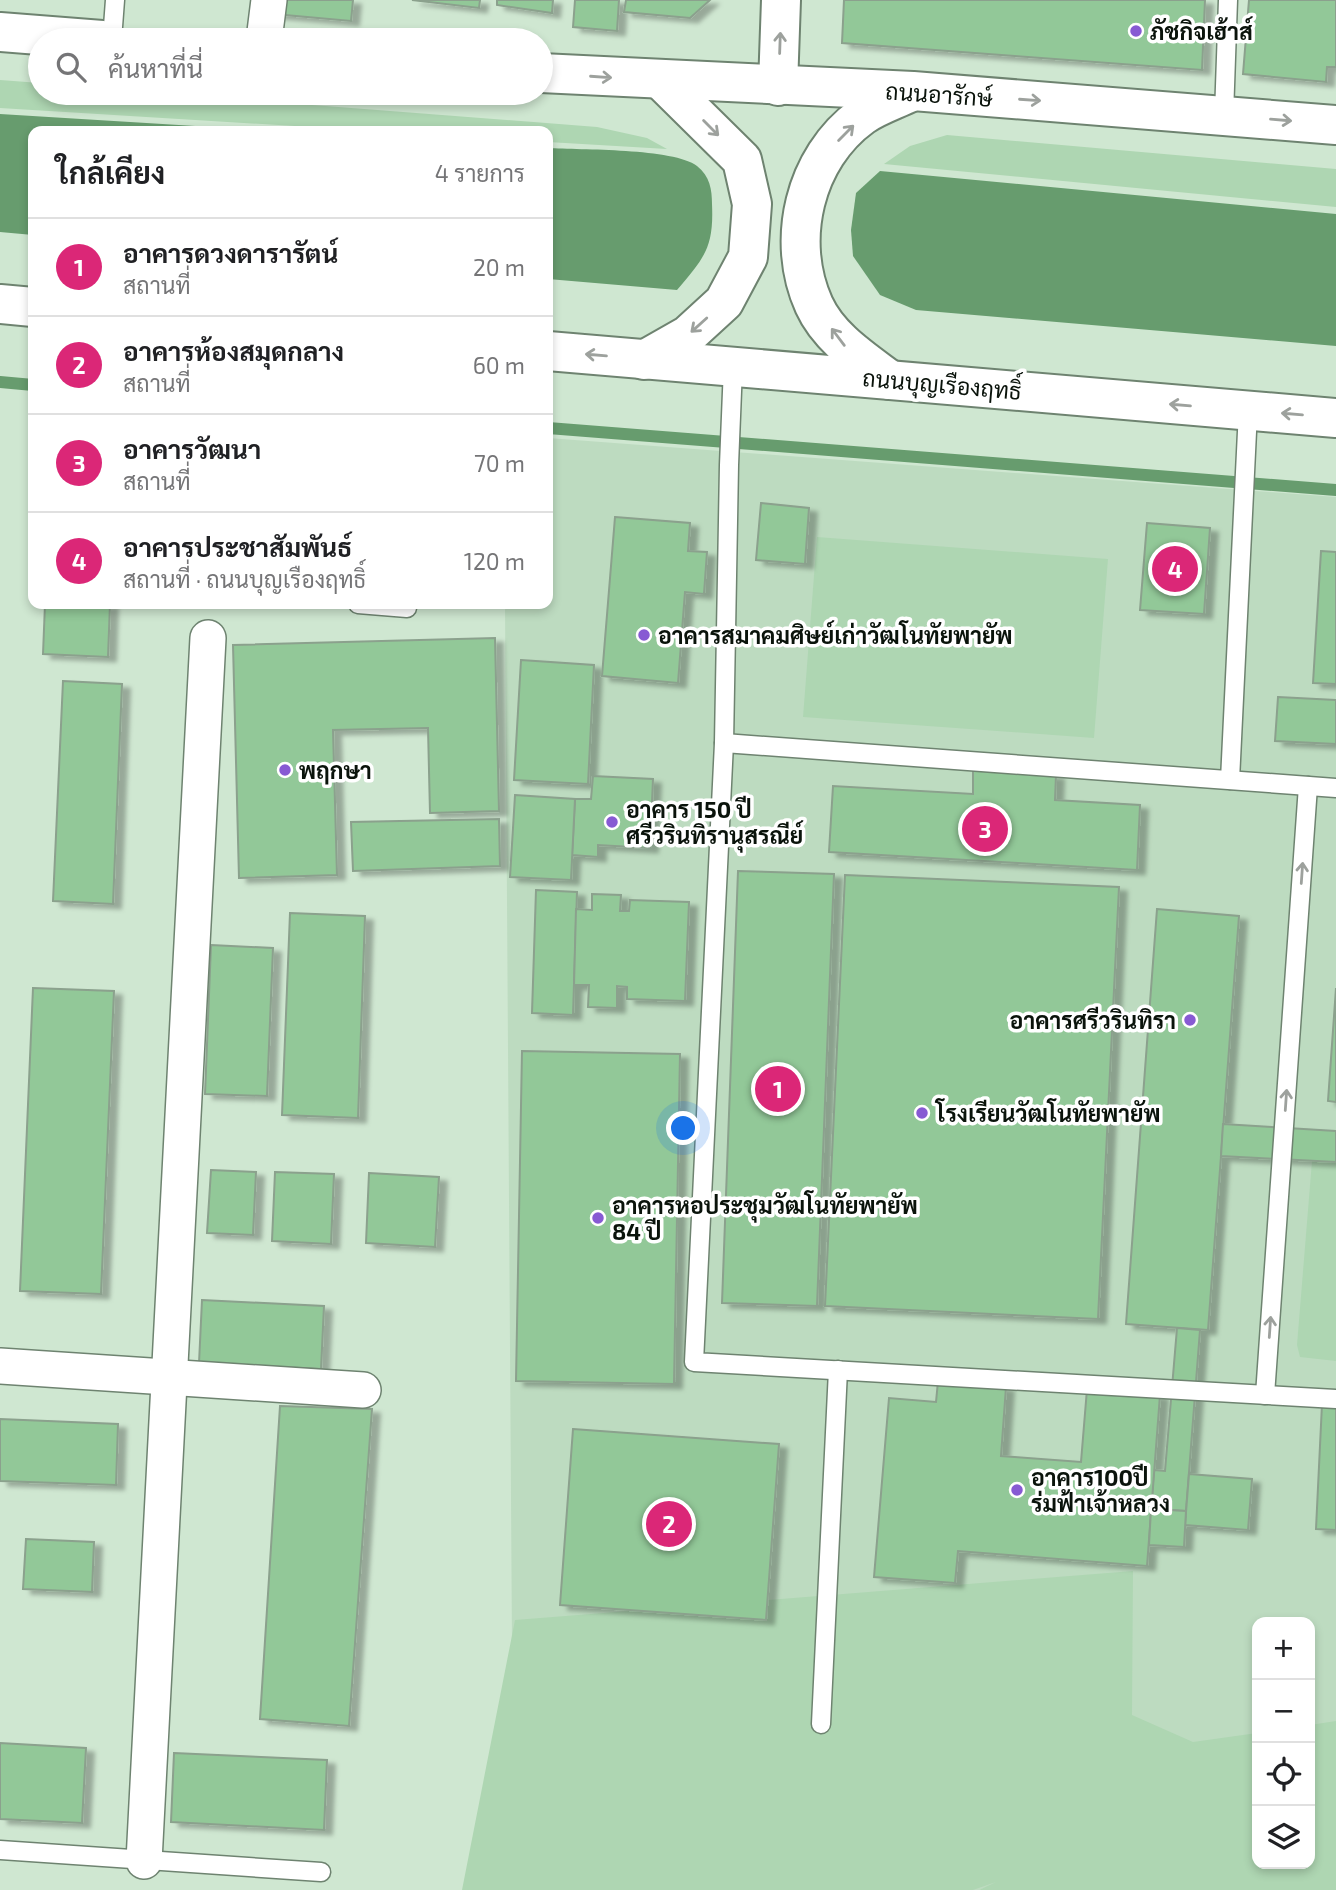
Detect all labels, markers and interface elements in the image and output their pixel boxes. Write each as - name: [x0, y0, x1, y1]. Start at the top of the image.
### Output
- place label: ภัชกิจเฮ้าส์: [1150, 16, 1254, 45]
- marker: ภัชกิจเฮ้าส์: [1128, 23, 1144, 39]
- search box: [28, 28, 553, 105]
- one-way arrow: [773, 32, 786, 55]
- icon: search: [52, 48, 90, 86]
- text: ค้นหาที่นี่: [108, 52, 203, 83]
- one-way arrow: [589, 71, 612, 84]
- street label: ถนนอารักษ์: [885, 75, 994, 112]
- one-way arrow: [1018, 94, 1041, 107]
- one-way arrow: [1270, 114, 1292, 127]
- one-way arrow: [702, 119, 719, 136]
- one-way arrow: [838, 124, 855, 141]
- text: ใกล้เคียง: [56, 154, 165, 190]
- text: 4 รายการ: [435, 159, 525, 187]
- text: อาคารดวงดารารัตน์: [123, 237, 338, 268]
- text: 1: [74, 253, 84, 281]
- text: 20 m: [473, 253, 525, 281]
- text: สถานที่: [123, 271, 191, 299]
- one-way arrow: [690, 317, 708, 333]
- one-way arrow: [830, 328, 845, 347]
- text: อาคารห้องสมุดกลาง: [123, 335, 344, 366]
- one-way arrow: [585, 348, 608, 361]
- text: 2: [72, 351, 86, 379]
- text: 60 m: [473, 351, 525, 379]
- street label: ถนนบุญเรืองฤทธิ์: [861, 356, 1023, 408]
- text: สถานที่: [123, 369, 191, 397]
- one-way arrow: [1169, 398, 1191, 411]
- one-way arrow: [1281, 407, 1304, 420]
- text: อาคารวัฒนา: [123, 433, 261, 464]
- text: 3: [72, 449, 86, 477]
- text: 70 m: [474, 449, 525, 477]
- text: สถานที่: [123, 467, 191, 495]
- text: อาคารประชาสัมพันธ์: [123, 531, 352, 562]
- pin: 4: [1152, 543, 1198, 595]
- text: 4: [72, 547, 86, 575]
- text: 120 m: [464, 547, 525, 575]
- text: สถานที่ · ถนนบุญเรืองฤทธิ์: [123, 565, 366, 593]
- place label: อาคารสมาคมศิษย์เก่าวัฒโนทัยพายัพ: [658, 620, 1012, 649]
- marker: อาคารสมาคมศิษย์เก่าวัฒโนทัยพายัพ: [636, 627, 652, 643]
- place label: พฤกษา: [299, 756, 372, 785]
- marker: พฤกษา: [277, 762, 293, 778]
- place label: อาคาร 150 ปี ศรีวรินทิรานุสรณีย์: [626, 795, 804, 853]
- pin: 3: [962, 803, 1008, 855]
- marker: อาคาร 150 ปี ศรีวรินทิรานุสรณีย์: [604, 814, 620, 830]
- one-way arrow: [1296, 862, 1309, 885]
- place label: อาคารศรีวรินทิรา: [1010, 1006, 1176, 1034]
- marker: อาคารศรีวรินทิรา: [1182, 1012, 1198, 1028]
- pin: 1: [755, 1063, 801, 1115]
- one-way arrow: [1280, 1089, 1293, 1112]
- place label: โรงเรียนวัฒโนทัยพายัพ: [934, 1098, 1160, 1127]
- marker: โรงเรียนวัฒโนทัยพายัพ: [914, 1105, 930, 1121]
- your location: [666, 1111, 700, 1145]
- place label: อาคารหอประชุมวัฒโนทัยพายัพ 84 ปี: [612, 1190, 918, 1245]
- marker: อาคารหอประชุมวัฒโนทัยพายัพ 84 ปี: [590, 1210, 606, 1226]
- one-way arrow: [1264, 1316, 1277, 1339]
- place label: อาคาร100ปี ร่มฟ้าเจ้าหลวง: [1031, 1463, 1170, 1517]
- marker: อาคาร100ปี ร่มฟ้าเจ้าหลวง: [1009, 1482, 1025, 1498]
- pin: 2: [646, 1498, 692, 1550]
- map controls: [1252, 1617, 1315, 1869]
- button: +: [1252, 1617, 1315, 1680]
- button: −: [1252, 1680, 1315, 1743]
- button: locate: [1252, 1743, 1315, 1806]
- button: layers: [1252, 1806, 1315, 1869]

